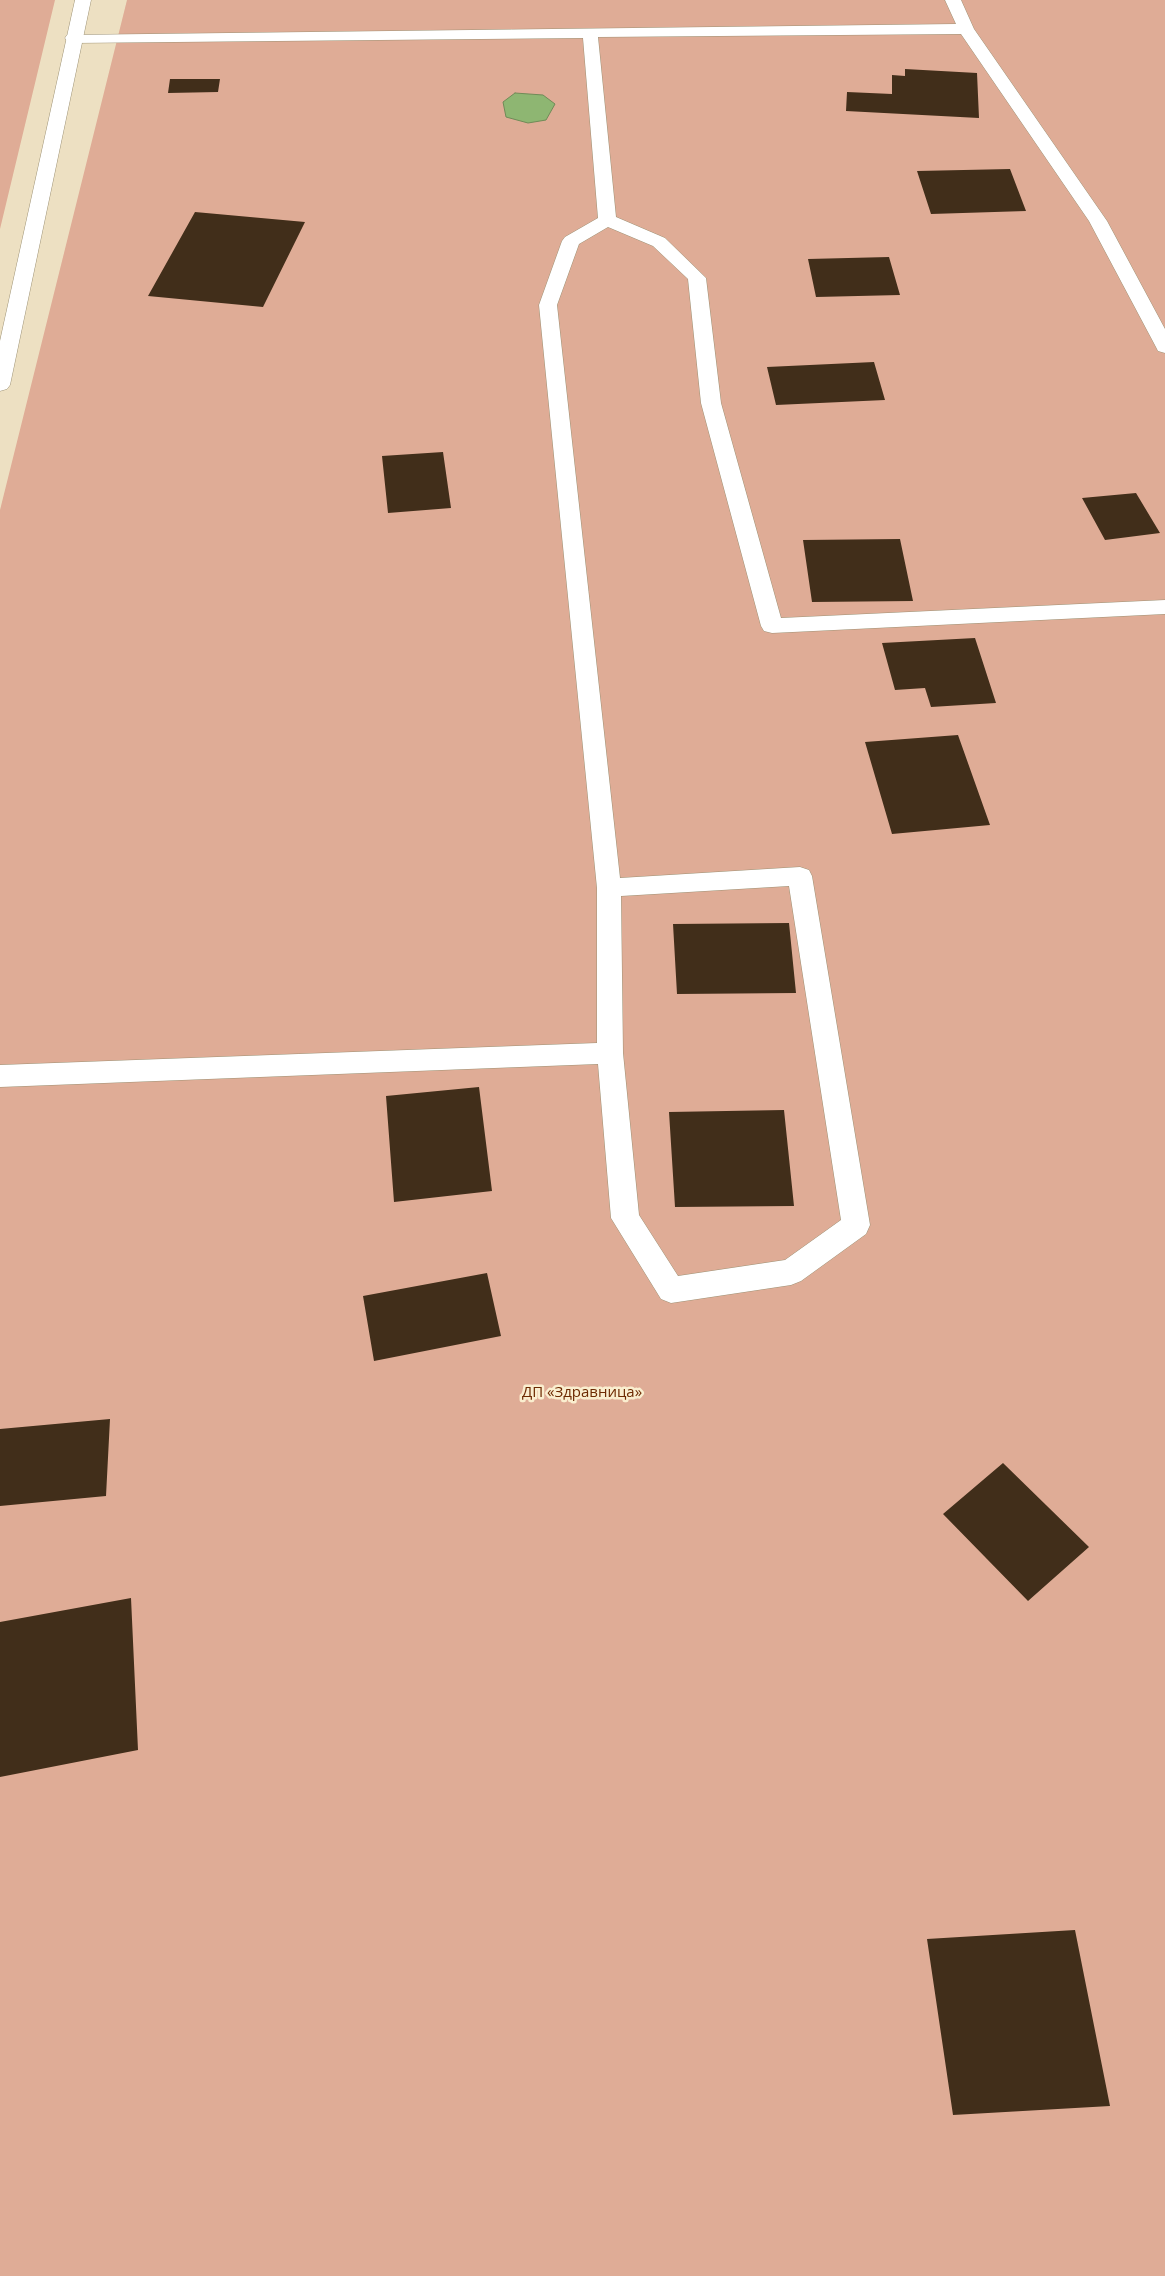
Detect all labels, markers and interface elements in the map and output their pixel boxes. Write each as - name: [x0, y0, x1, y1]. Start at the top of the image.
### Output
- park label: ДП «Здравница»: [522, 1384, 642, 1402]

